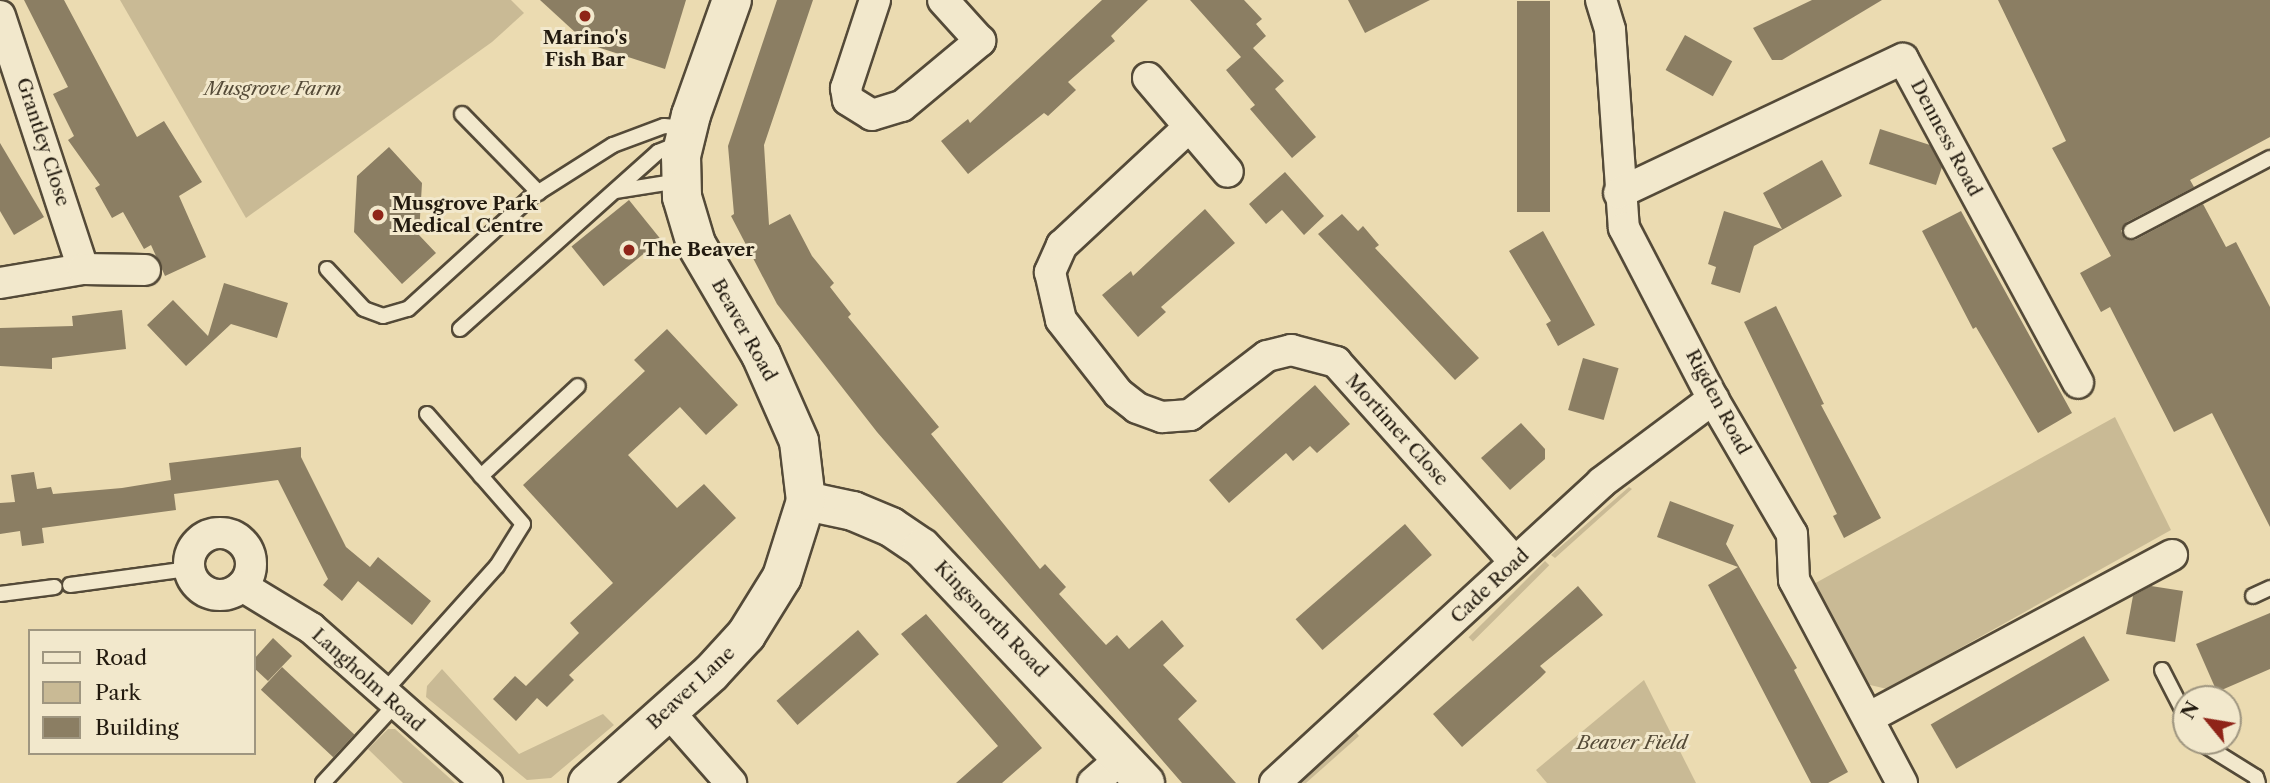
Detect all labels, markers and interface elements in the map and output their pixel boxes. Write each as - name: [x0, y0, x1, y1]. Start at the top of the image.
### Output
- marker: Marino's Fish Bar: [577, 8, 593, 24]
- place label: Marino's Fish Bar: [543, 27, 627, 71]
- street label: Grantley Close: [11, 75, 75, 209]
- street label: Denness Road: [1906, 76, 1986, 200]
- park label: Musgrove Farm: [204, 78, 342, 100]
- place label: Musgrove Park Medical Centre: [392, 193, 543, 237]
- marker: Musgrove Park Medical Centre: [370, 207, 386, 223]
- place label: The Beaver: [643, 239, 755, 261]
- marker: The Beaver: [621, 242, 637, 258]
- street label: Beaver Road: [706, 275, 782, 385]
- street label: Rigden Road: [1681, 346, 1755, 458]
- street label: Mortimer Close: [1341, 369, 1453, 491]
- street label: Cade Road: [1446, 544, 1534, 628]
- street label: Kingsnorth Road: [930, 556, 1052, 682]
- street label: Langholm Road: [307, 624, 429, 736]
- legend: [28, 629, 256, 755]
- street label: Beaver Lane: [642, 642, 740, 734]
- text: Road: [95, 645, 147, 670]
- text: Park: [95, 680, 141, 705]
- north arrow: [2172, 685, 2242, 755]
- text: N: [2176, 697, 2204, 723]
- text: Building: [95, 715, 179, 740]
- park label: Beaver Field: [1577, 732, 1687, 754]

